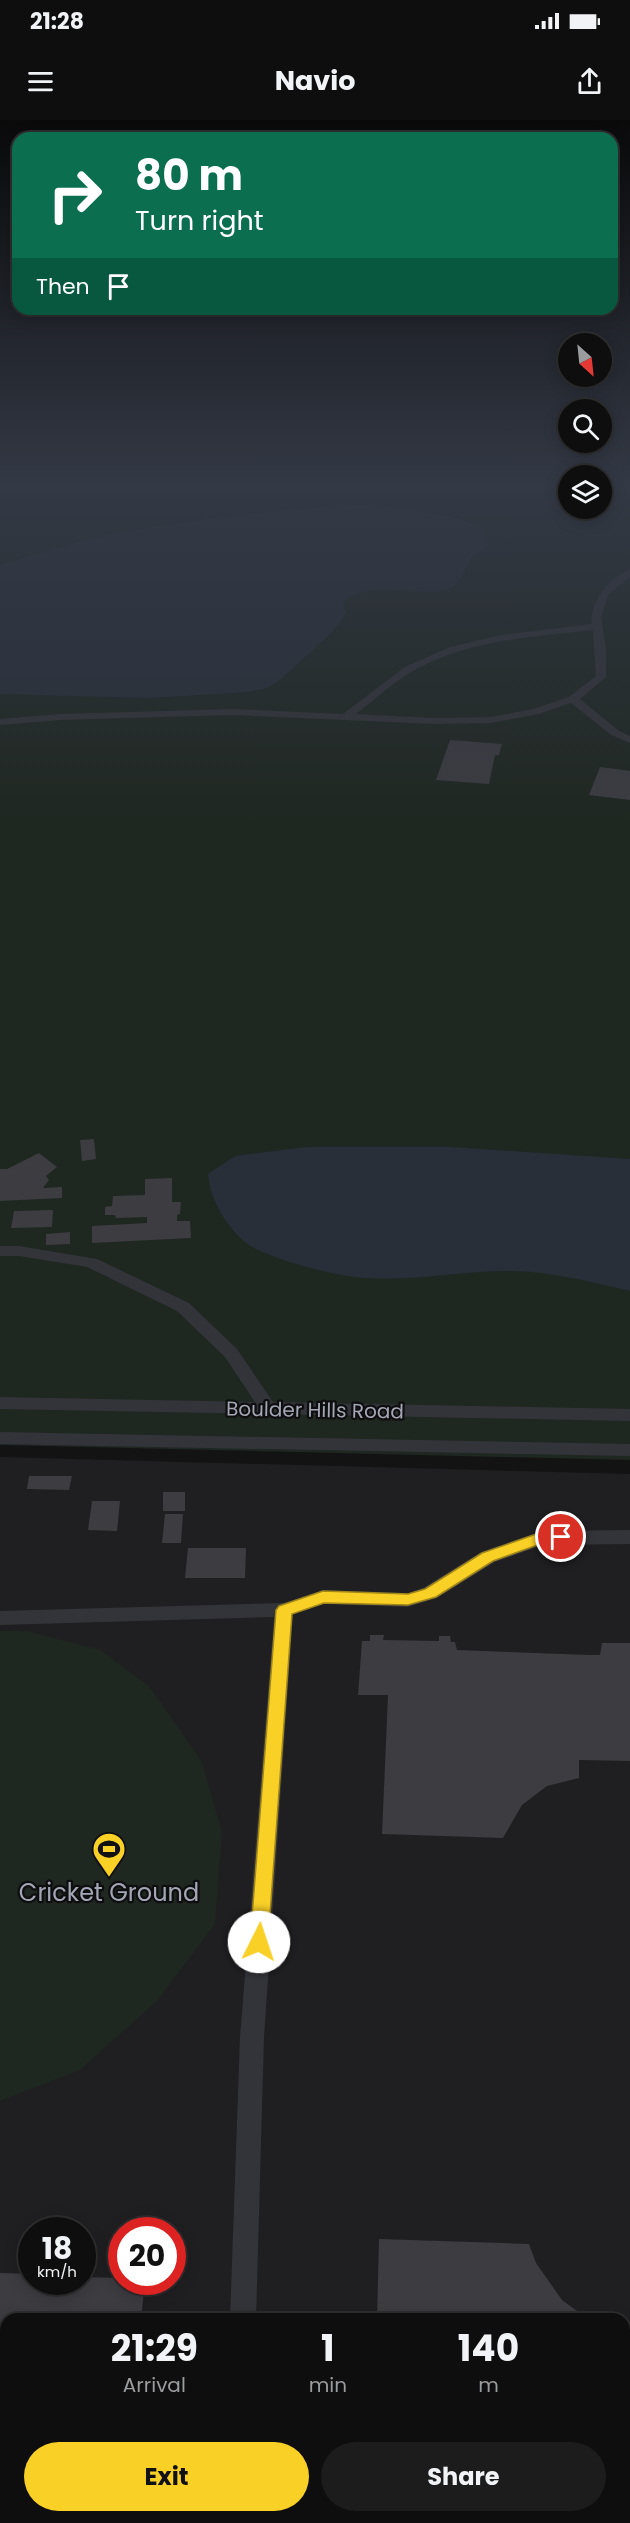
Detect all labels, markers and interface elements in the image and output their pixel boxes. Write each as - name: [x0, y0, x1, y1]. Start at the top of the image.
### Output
- text: 21:28: [30, 6, 84, 37]
- text: Navio: [275, 62, 355, 99]
- icon: menu: [24, 65, 57, 98]
- icon: share: [573, 65, 606, 98]
- text: 80 m: [135, 146, 243, 205]
- icon: right: [36, 156, 114, 234]
- text: Turn right: [135, 202, 264, 239]
- icon: arrive: [102, 270, 135, 303]
- text: Then: [36, 271, 90, 302]
- north arrow: [558, 333, 612, 387]
- map controls: [558, 333, 612, 519]
- button: search: [558, 399, 612, 453]
- button: layers: [558, 465, 612, 519]
- street label: Boulder Hills Road: [226, 1394, 404, 1426]
- pin: [535, 1511, 586, 1562]
- icon: arrive: [544, 1520, 577, 1553]
- sports icon: Cricket Ground: [91, 1831, 127, 1878]
- place label: Cricket Ground: [19, 1876, 199, 1909]
- position arrow: [227, 1910, 291, 1974]
- speed limit sign: 20: [108, 2217, 186, 2295]
- text: 18: [42, 2227, 72, 2270]
- text: km/h: [37, 2261, 77, 2282]
- text: 21:29: [111, 2323, 198, 2374]
- text: 1: [321, 2323, 335, 2374]
- text: 140: [458, 2323, 519, 2374]
- text: Arrival: [123, 2371, 186, 2399]
- text: min: [309, 2371, 347, 2399]
- text: m: [478, 2371, 499, 2399]
- button: Exit: [24, 2442, 309, 2511]
- button: Share: [321, 2442, 606, 2511]

